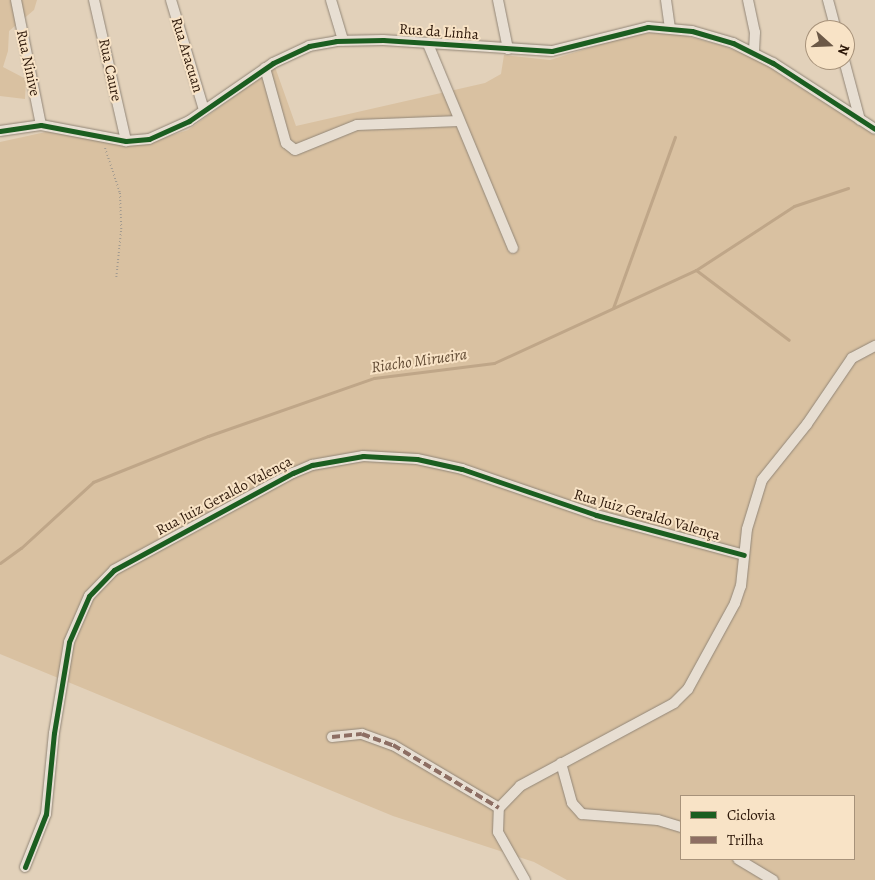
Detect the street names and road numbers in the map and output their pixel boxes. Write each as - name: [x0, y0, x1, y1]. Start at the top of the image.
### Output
- street label: Rua Aracuan: [167, 15, 207, 95]
- street label: Rua da Linha: [399, 20, 479, 44]
- street label: Rua Ninive: [12, 28, 44, 98]
- street label: Rua Caure: [95, 37, 125, 103]
- street label: Rua Juiz Geraldo Valença: [153, 453, 295, 539]
- street label: Rua Juiz Geraldo Valença: [572, 485, 722, 545]

